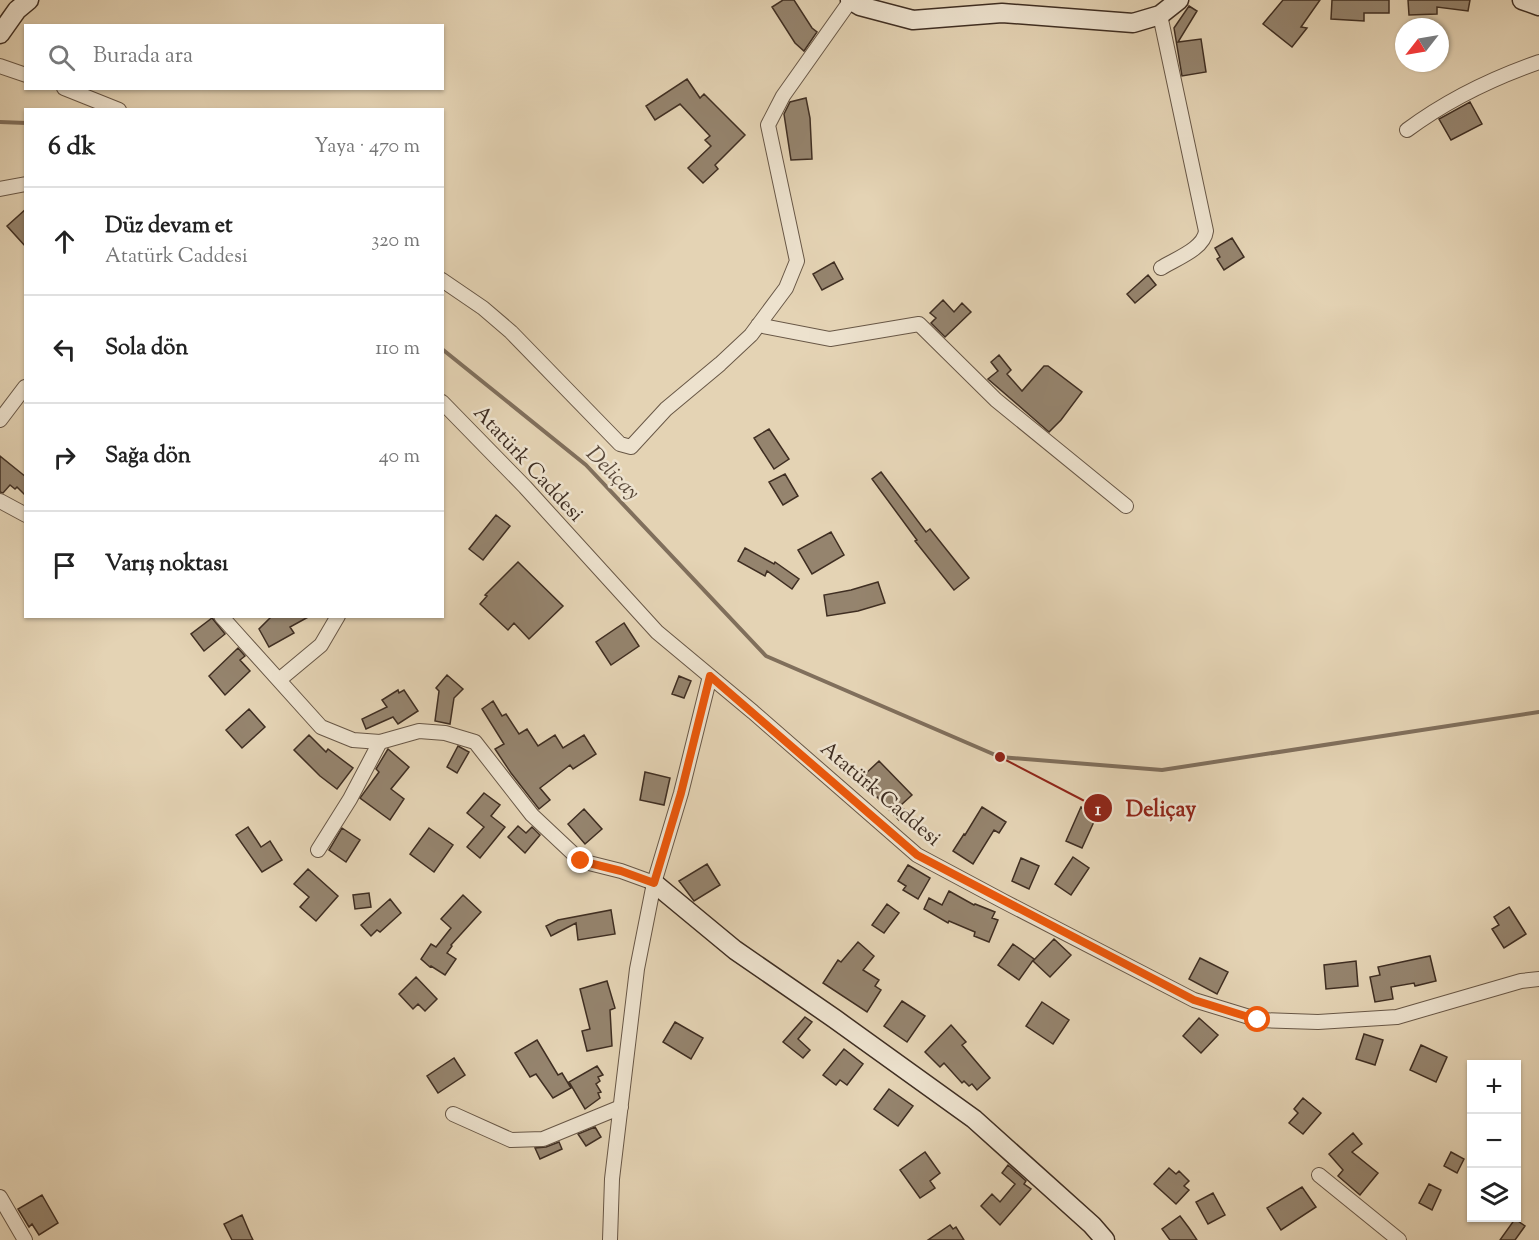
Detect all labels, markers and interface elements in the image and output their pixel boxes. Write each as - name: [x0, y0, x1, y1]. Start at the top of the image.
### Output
- north arrow: [1395, 18, 1449, 72]
- search box: [24, 24, 444, 90]
- icon: search: [45, 41, 78, 74]
- text: Burada ara: [93, 41, 193, 73]
- text: 6 dk: [48, 129, 96, 166]
- text: Yaya · 470 m: [314, 133, 420, 162]
- text: Düz devam et: [105, 211, 232, 243]
- icon: ahead: [48, 225, 81, 258]
- text: 320 m: [371, 227, 420, 256]
- text: Atatürk Caddesi: [105, 243, 248, 272]
- icon: left: [48, 333, 81, 366]
- text: Sola dön: [105, 333, 188, 365]
- text: 110 m: [375, 335, 420, 364]
- street label: Atatürk Caddesi: [465, 399, 590, 529]
- water label: Deliçay: [577, 440, 646, 509]
- icon: right: [48, 441, 81, 474]
- text: Sağa dön: [105, 441, 191, 473]
- text: 40 m: [379, 443, 420, 472]
- icon: arrive: [48, 549, 81, 582]
- text: Varış noktası: [105, 549, 228, 581]
- street label: Atatürk Caddesi: [813, 735, 947, 854]
- callout: Deliçay: [1083, 788, 1208, 828]
- text: Deliçay: [1126, 795, 1196, 827]
- text: 1: [1095, 798, 1102, 824]
- route end: [567, 847, 593, 873]
- route start: [1244, 1006, 1270, 1032]
- map controls: [1467, 1060, 1521, 1222]
- button: +: [1467, 1060, 1521, 1114]
- button: −: [1467, 1114, 1521, 1168]
- button: layers: [1467, 1168, 1521, 1222]

